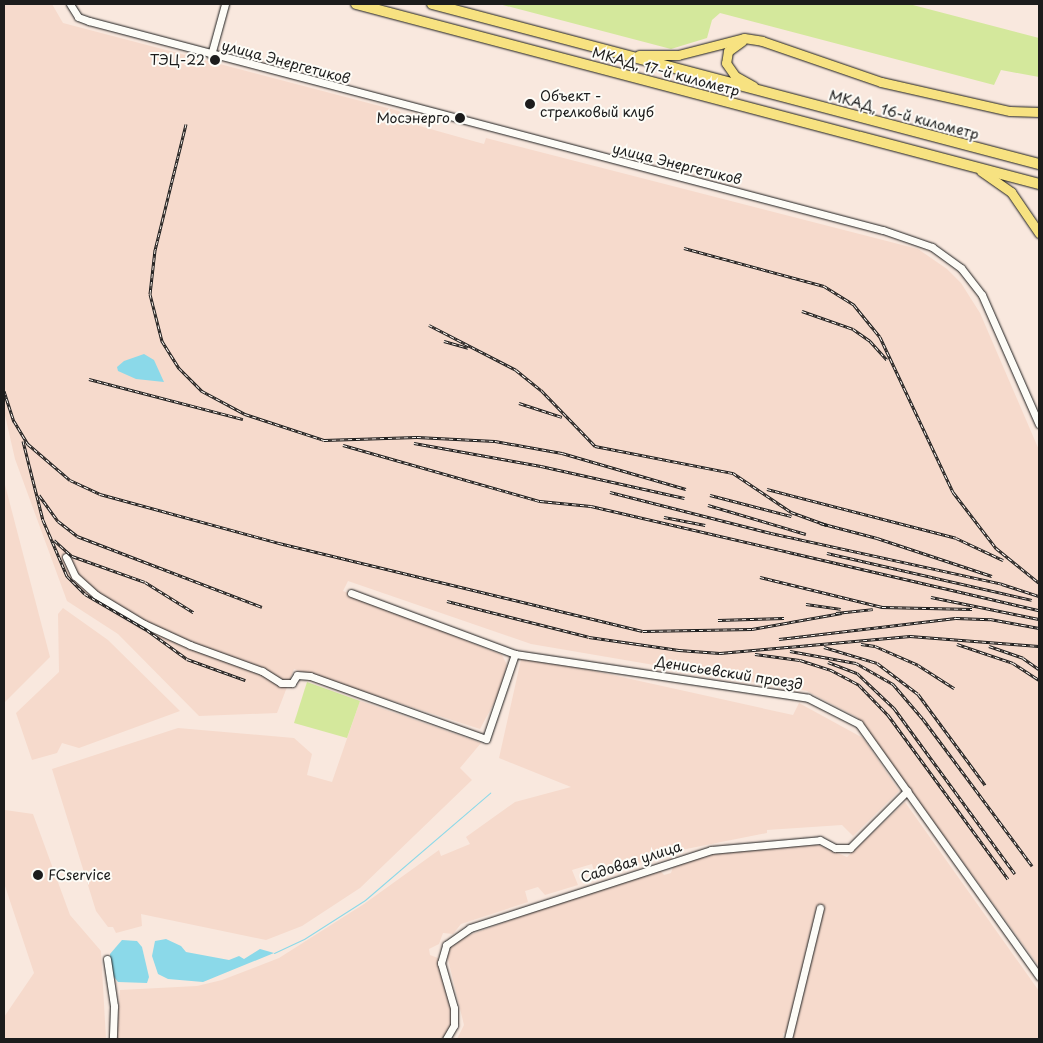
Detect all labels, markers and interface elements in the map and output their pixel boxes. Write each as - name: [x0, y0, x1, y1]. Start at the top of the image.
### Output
- street label: улица Энергетиков: [220, 37, 352, 87]
- street label: МКАД, 17-й километр: [590, 44, 742, 100]
- place label: ТЭЦ-22: [150, 52, 205, 68]
- marker: ТЭЦ-22: [209, 54, 221, 66]
- street label: МКАД, 16-й километр: [827, 87, 981, 143]
- place label: Объект - стрелковый клуб: [540, 88, 655, 120]
- marker: Объект - стрелковый клуб: [524, 98, 536, 110]
- place label: Мосэнерго: [376, 110, 450, 126]
- marker: Мосэнерго: [454, 112, 466, 124]
- street label: улица Энергетиков: [611, 140, 743, 188]
- street label: Денисьевский проезд: [654, 653, 804, 693]
- street label: Садовая улица: [578, 838, 684, 886]
- place label: FCservice: [48, 867, 111, 883]
- marker: FCservice: [32, 869, 44, 881]

